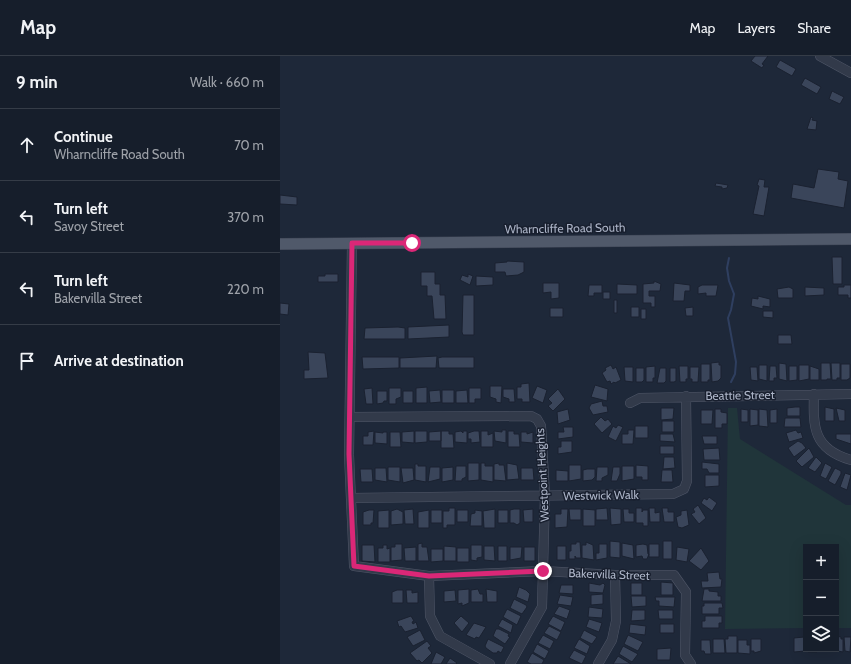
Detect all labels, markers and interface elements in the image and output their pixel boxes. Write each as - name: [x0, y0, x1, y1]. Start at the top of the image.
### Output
- text: Map: [20, 16, 56, 39]
- text: Map: [690, 19, 715, 37]
- text: Layers: [737, 19, 775, 37]
- text: Share: [797, 19, 831, 37]
- text: 9 min: [16, 72, 58, 92]
- text: Walk · 660 m: [190, 74, 264, 90]
- text: Continue: [54, 128, 113, 146]
- icon: ahead: [16, 134, 38, 156]
- text: 70 m: [234, 137, 264, 153]
- text: Wharncliffe Road South: [54, 146, 185, 162]
- text: Turn left: [54, 200, 108, 218]
- icon: left: [16, 206, 38, 228]
- text: 370 m: [227, 209, 264, 225]
- text: Savoy Street: [54, 218, 124, 234]
- street label: Wharncliffe Road South: [504, 219, 626, 237]
- route start: [403, 234, 421, 252]
- text: Turn left: [54, 272, 108, 290]
- icon: left: [16, 278, 38, 300]
- text: 220 m: [227, 281, 264, 297]
- text: Bakervilla Street: [54, 290, 142, 306]
- icon: arrive: [16, 350, 38, 372]
- text: Arrive at destination: [54, 352, 184, 370]
- street label: Beattie Street: [705, 387, 775, 403]
- street label: Westpoint Heights: [532, 428, 552, 522]
- street label: Westwick Walk: [563, 487, 640, 503]
- map controls: [803, 544, 839, 652]
- button: +: [803, 544, 839, 580]
- route end: [534, 562, 552, 580]
- street label: Bakervilla Street: [568, 565, 650, 583]
- button: −: [803, 580, 839, 616]
- button: layers: [803, 616, 839, 652]

